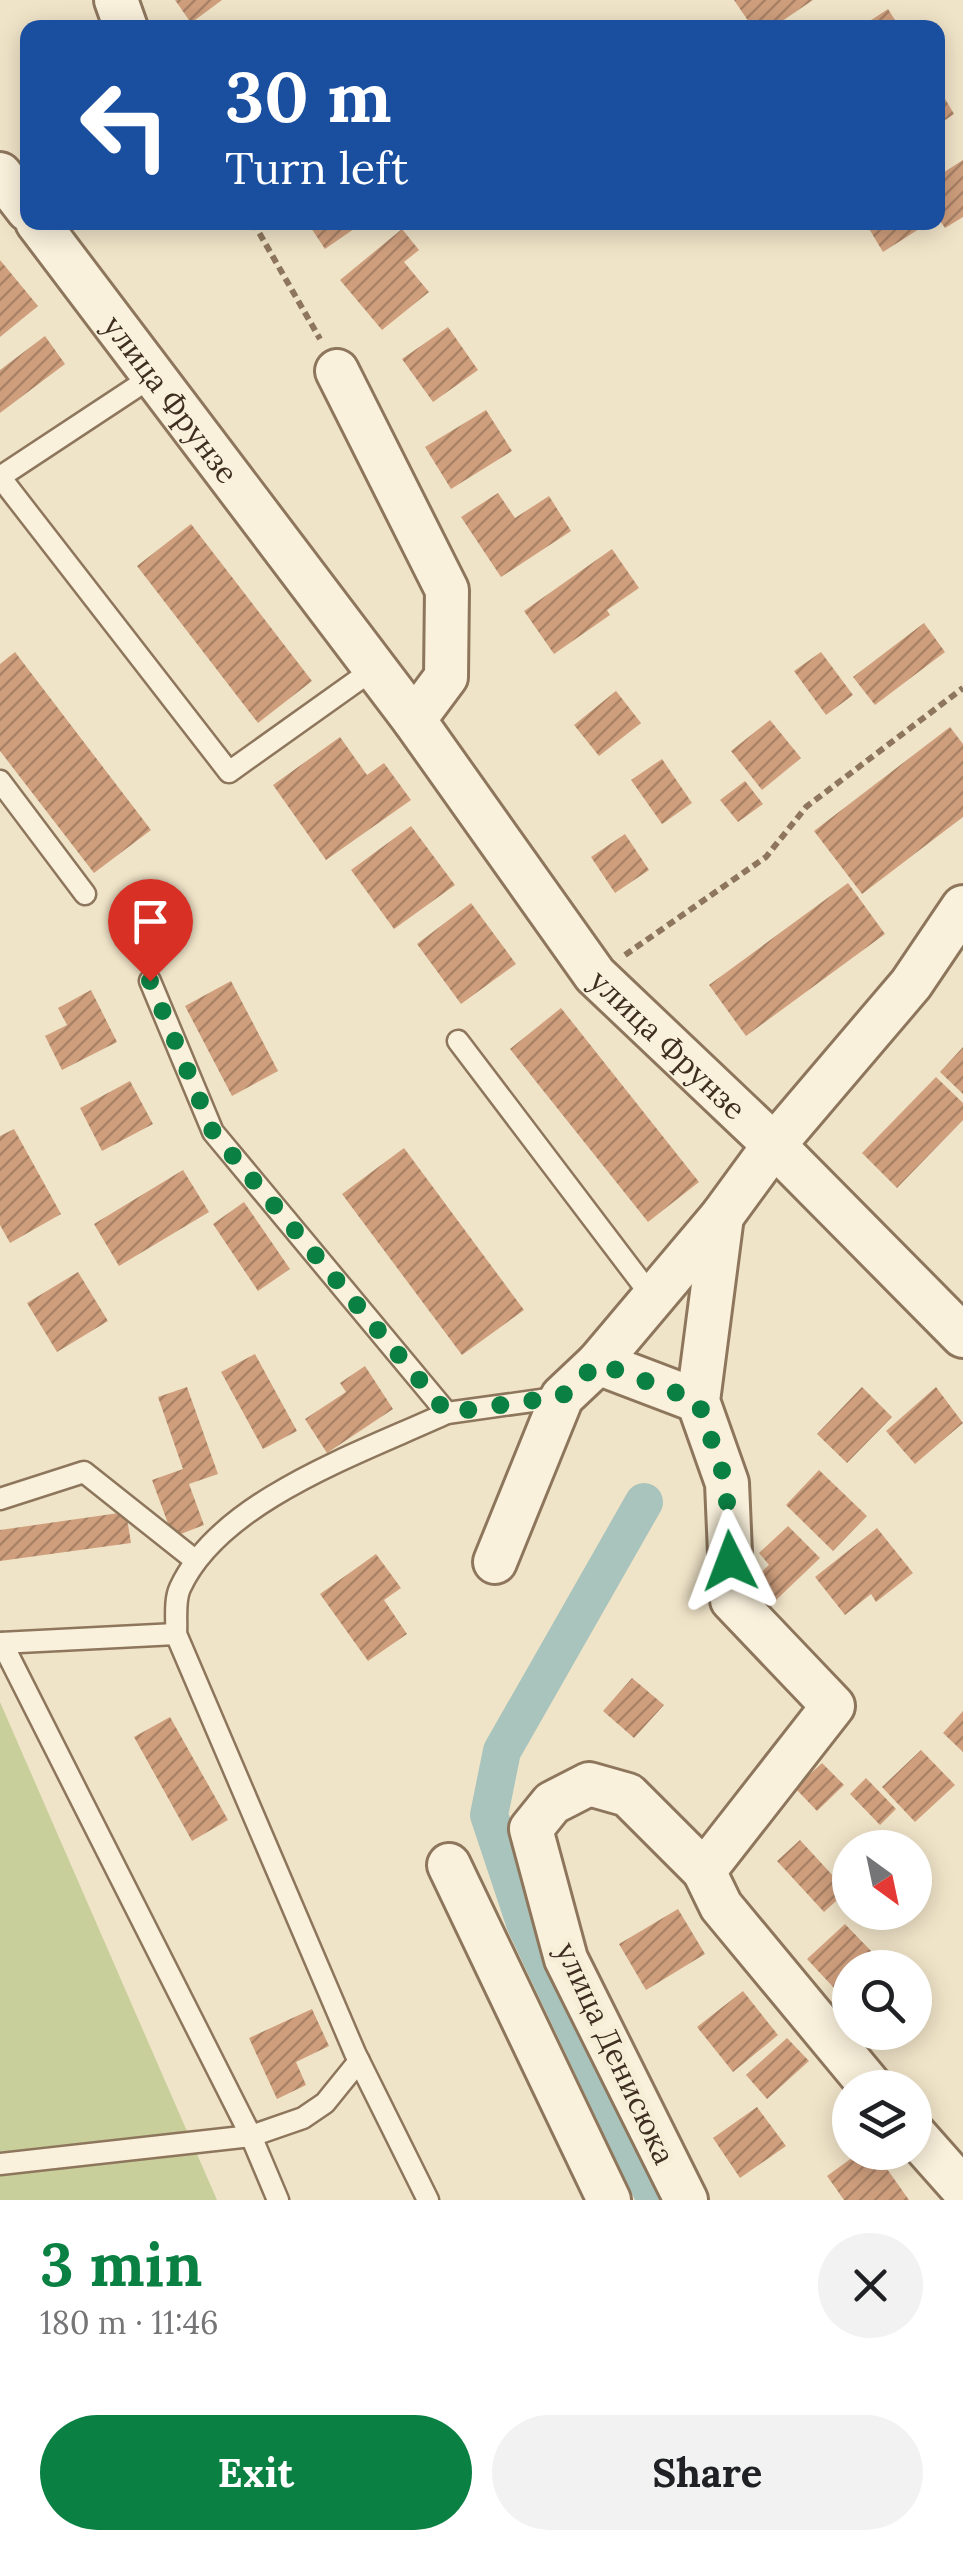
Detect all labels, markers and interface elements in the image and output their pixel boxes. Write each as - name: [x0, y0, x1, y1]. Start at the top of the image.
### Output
- text: 30 m: [225, 52, 392, 141]
- icon: left: [60, 60, 190, 190]
- text: Turn left: [225, 139, 408, 196]
- street label: улица Фрунзе: [94, 307, 247, 491]
- pin: [108, 879, 193, 982]
- icon: arrive: [123, 894, 178, 949]
- street label: улица Фрунзе: [581, 961, 754, 1127]
- position arrow: [678, 1509, 782, 1613]
- north arrow: [832, 1830, 932, 1930]
- map controls: [832, 1830, 932, 2170]
- street label: улица Денисюка: [547, 1936, 684, 2170]
- button: search: [832, 1950, 932, 2050]
- button: layers: [832, 2070, 932, 2170]
- text: 3 min: [40, 2226, 202, 2302]
- button: close: [818, 2233, 923, 2338]
- text: 180 m · 11:46: [40, 2302, 219, 2343]
- button: Exit: [40, 2415, 472, 2530]
- button: Share: [492, 2415, 923, 2530]

